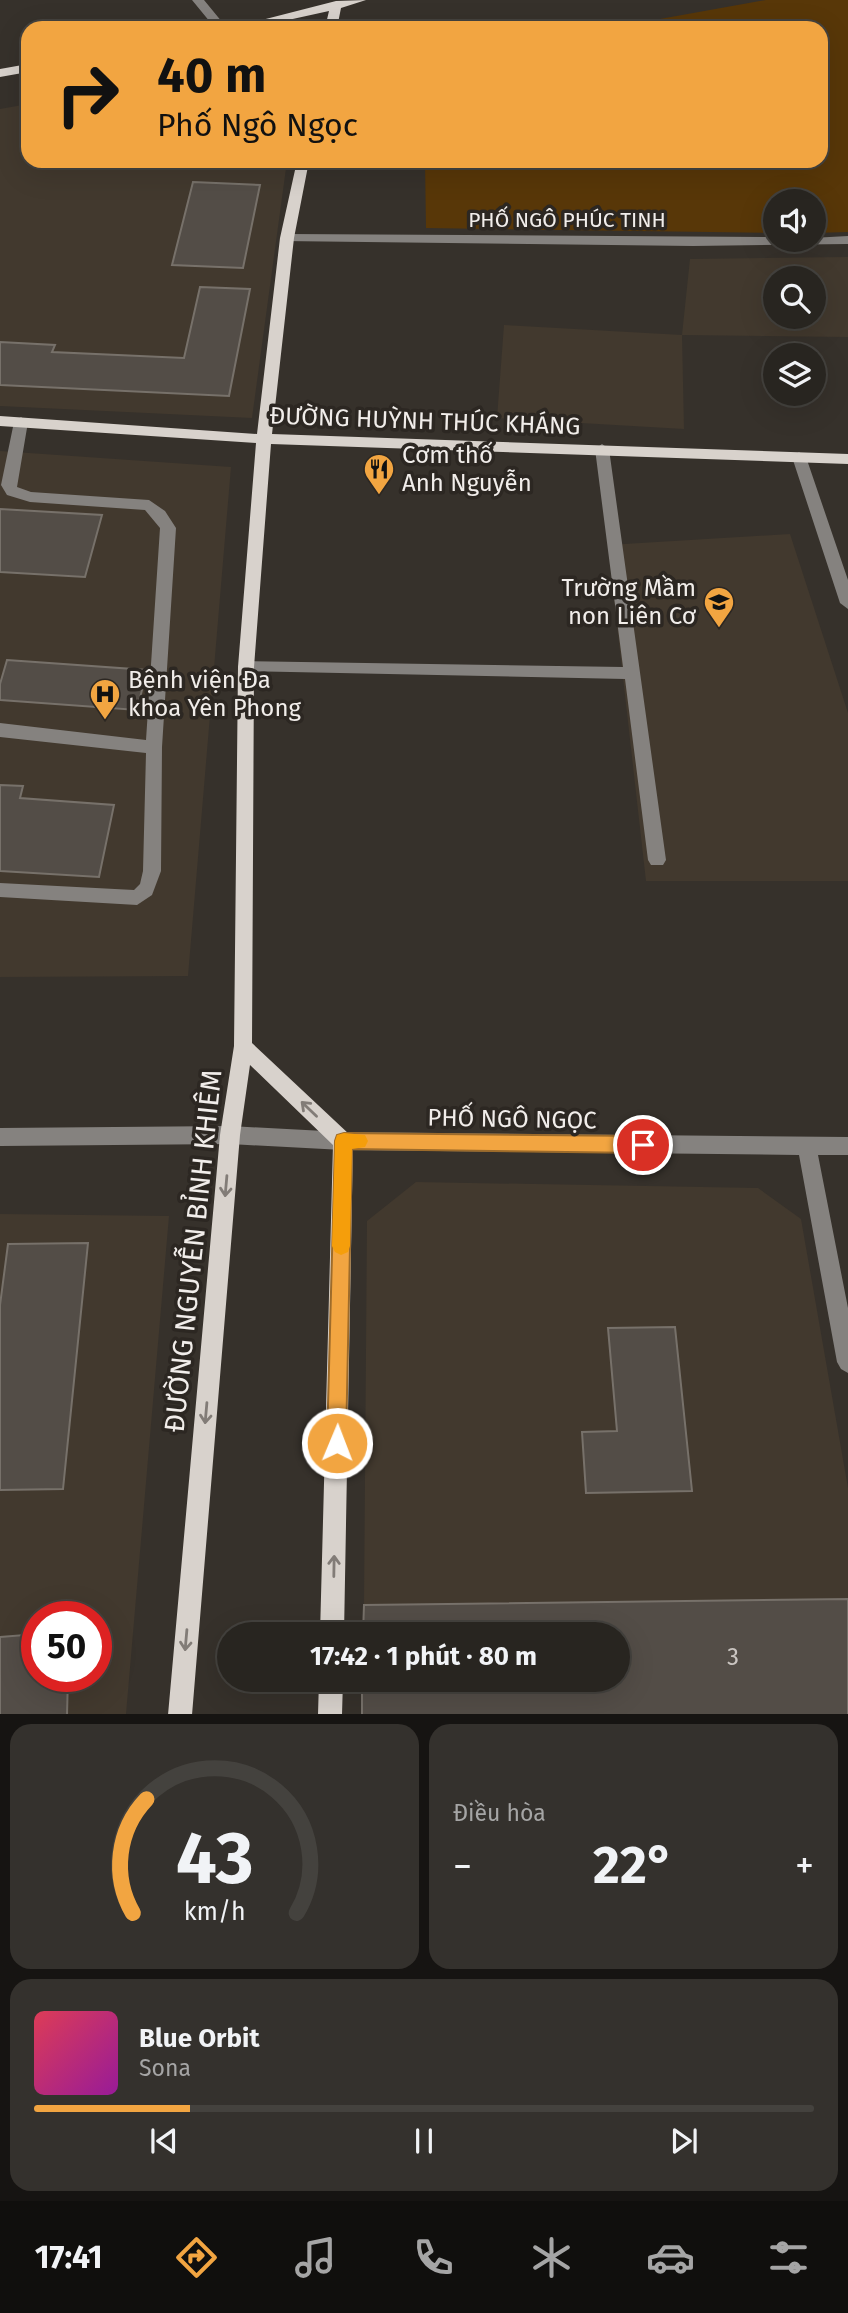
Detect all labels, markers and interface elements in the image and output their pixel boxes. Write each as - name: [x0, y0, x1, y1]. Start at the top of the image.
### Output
- text: 40 m: [157, 46, 266, 105]
- icon: right: [42, 49, 133, 140]
- text: Phố Ngô Ngọc: [157, 106, 358, 144]
- map controls: [763, 189, 826, 406]
- button: sound: [763, 189, 826, 252]
- street label: PHỐ NGÔ PHÚC TINH: [468, 205, 666, 233]
- button: search: [763, 266, 826, 329]
- button: layers: [763, 343, 826, 406]
- street label: ĐƯỜNG HUỲNH THÚC KHÁNG: [269, 401, 581, 440]
- place label: Cơm thố Anh Nguyễn: [402, 441, 532, 497]
- restaurant icon: Cơm thố Anh Nguyễn: [362, 452, 396, 496]
- place label: Trường Mầm non Liên Cơ: [562, 574, 697, 630]
- school or university icon: Trường Mầm non Liên Cơ: [702, 585, 736, 629]
- place label: Bệnh viện Đa khoa Yên Phong: [128, 666, 301, 722]
- hospital icon: Bệnh viện Đa khoa Yên Phong: [88, 677, 122, 721]
- street label: ĐƯỜNG NGUYỄN BỈNH KHIÊM: [156, 1068, 228, 1434]
- one-way arrow: [301, 1100, 318, 1117]
- street label: PHỐ NGÔ NGỌC: [427, 1100, 597, 1134]
- pin: [613, 1115, 673, 1175]
- icon: arrive: [624, 1126, 662, 1164]
- one-way arrow: [219, 1174, 232, 1197]
- one-way arrow: [199, 1401, 212, 1424]
- position arrow: [300, 1406, 374, 1480]
- one-way arrow: [327, 1555, 340, 1578]
- speed limit sign: 50: [21, 1601, 112, 1692]
- one-way arrow: [179, 1628, 192, 1650]
- text: 17:42 · 1 phút · 80 m: [310, 1641, 537, 1672]
- house number: 3: [727, 1643, 739, 1671]
- text: Điều hòa: [453, 1799, 546, 1827]
- text: 43: [176, 1815, 253, 1902]
- text: 22°: [593, 1834, 674, 1897]
- text: −: [453, 1843, 472, 1889]
- text: +: [795, 1843, 814, 1889]
- text: km/h: [184, 1896, 245, 1926]
- text: Blue Orbit: [139, 2023, 259, 2054]
- text: Sona: [139, 2054, 191, 2082]
- icon: previous: [145, 2122, 183, 2160]
- icon: pause: [405, 2122, 443, 2160]
- icon: next: [665, 2122, 703, 2160]
- icon: directions: [172, 2233, 221, 2282]
- icon: music: [291, 2233, 340, 2282]
- icon: phone: [409, 2233, 458, 2282]
- icon: climate: [527, 2233, 576, 2282]
- icon: car: [646, 2233, 695, 2282]
- icon: filters: [764, 2233, 813, 2282]
- text: 17:41: [35, 2238, 103, 2276]

